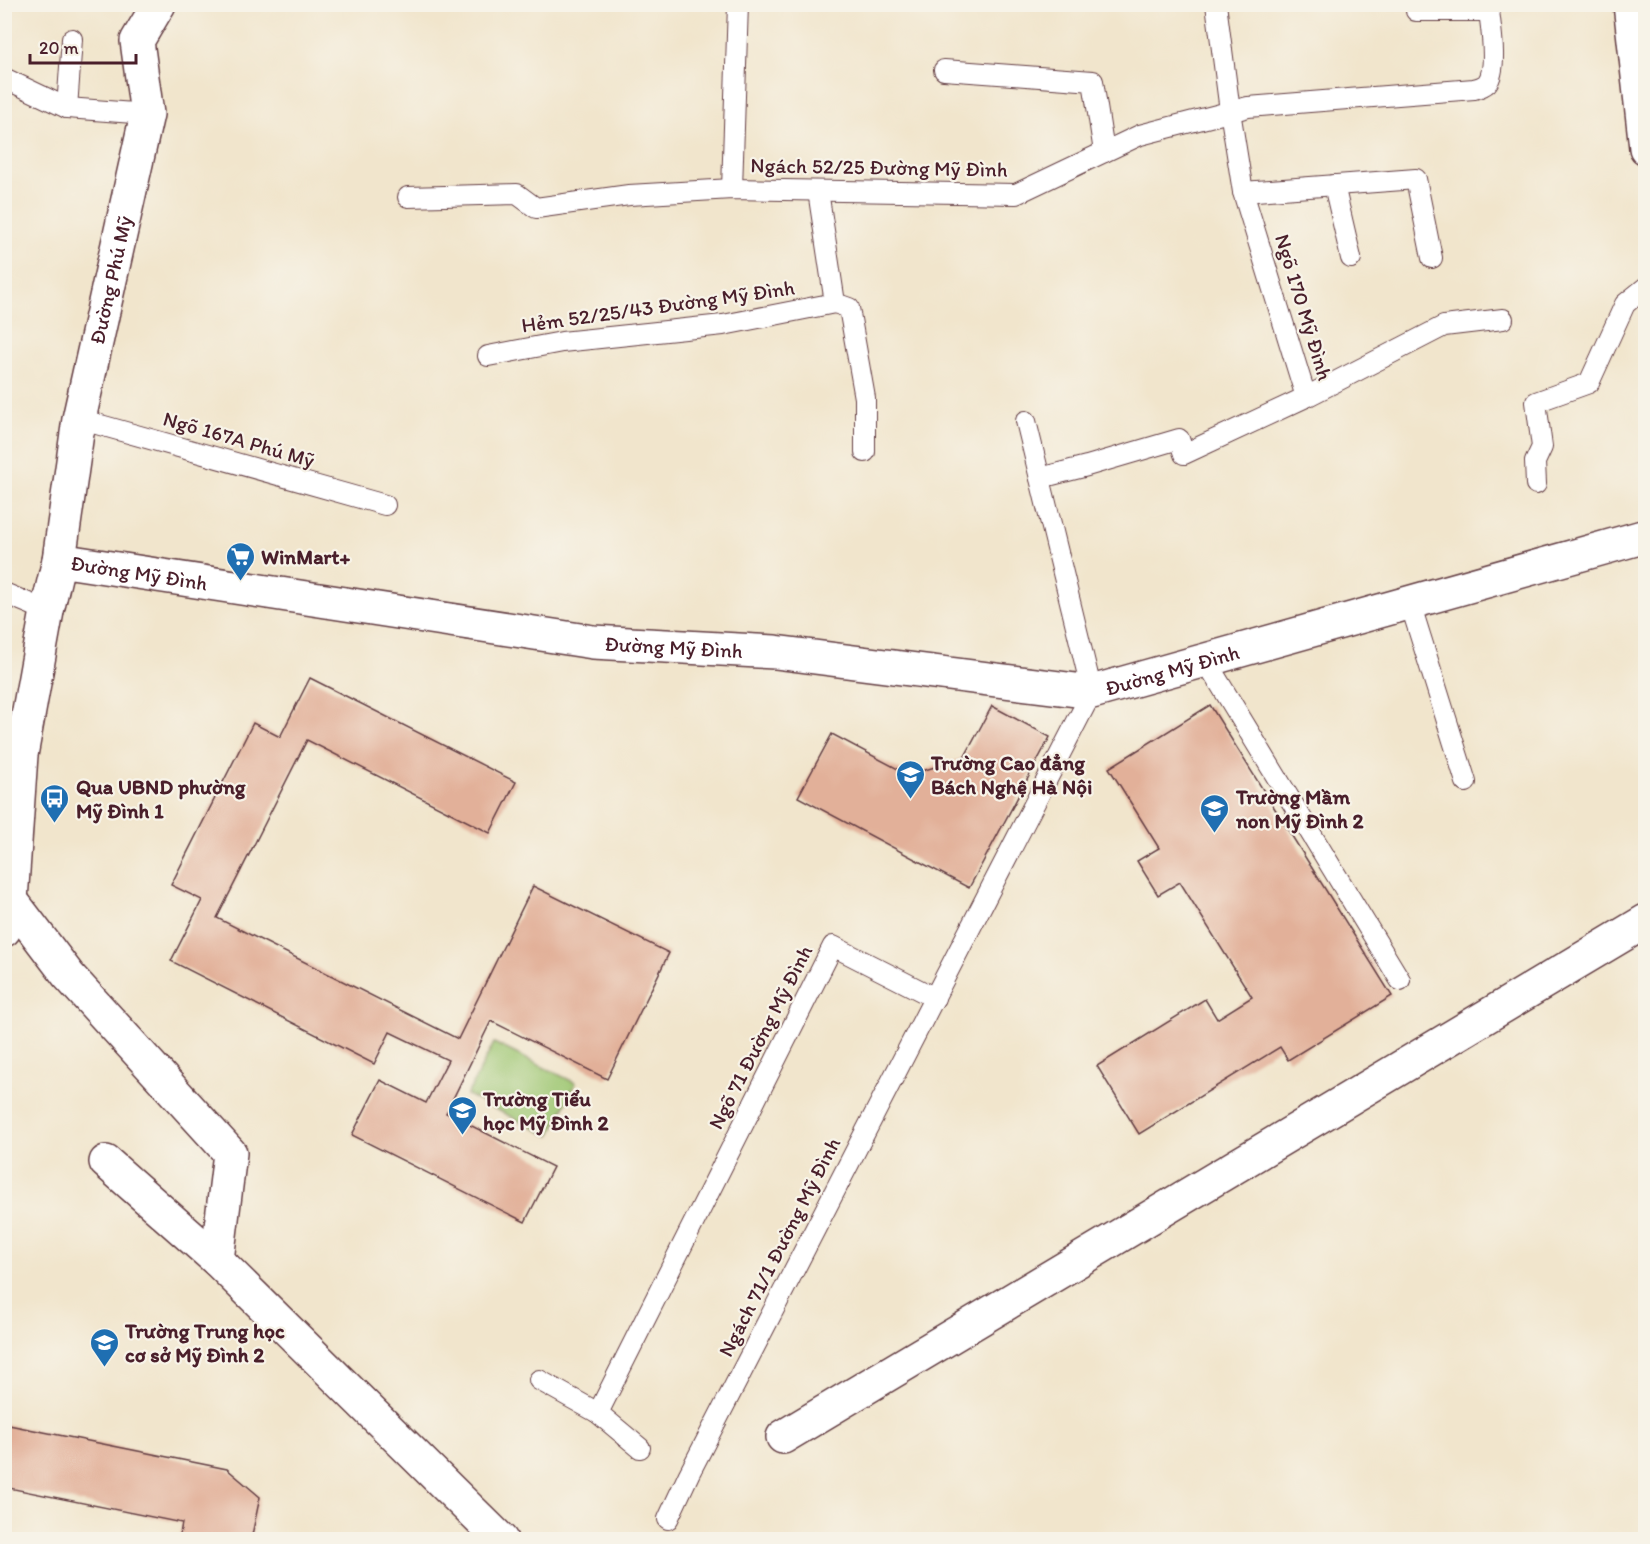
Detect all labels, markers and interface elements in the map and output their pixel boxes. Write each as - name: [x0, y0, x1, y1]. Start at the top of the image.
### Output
- scale bar: [30, 27, 136, 65]
- text: 20 m: [39, 37, 79, 59]
- street label: Ngách 52/25 Đường Mỹ Đình: [750, 152, 1008, 182]
- street label: Đường Phú Mỹ: [84, 213, 137, 347]
- street label: Ngõ 170 Mỹ Đình: [1270, 231, 1338, 383]
- street label: Hẻm 52/25/43 Đường Mỹ Đình: [520, 274, 796, 338]
- street label: Ngõ 167A Phú Mỹ: [160, 405, 318, 473]
- supermarket icon: WinMart+: [224, 540, 256, 582]
- place label: WinMart+: [261, 544, 351, 569]
- street label: Đường Mỹ Đình: [69, 549, 210, 595]
- street label: Đường Mỹ Đình: [604, 630, 744, 663]
- street label: Đường Mỹ Đình: [1102, 639, 1242, 700]
- place label: Trường Cao đẳng Bách Nghệ Hà Nội: [930, 750, 1092, 800]
- school or university icon: Trường Cao đẳng Bách Nghệ Hà Nội: [894, 758, 926, 800]
- place label: Qua UBND phường Mỹ Đình 1: [76, 774, 246, 824]
- bus stop icon: Qua UBND phường Mỹ Đình 1: [39, 782, 71, 824]
- place label: Trường Mầm non Mỹ Đình 2: [1235, 784, 1364, 834]
- school or university icon: Trường Mầm non Mỹ Đình 2: [1199, 792, 1231, 834]
- street label: Ngõ 71 Đường Mỹ Đình: [703, 940, 817, 1133]
- place label: Trường Tiểu học Mỹ Đình 2: [482, 1086, 608, 1136]
- school or university icon: Trường Tiểu học Mỹ Đình 2: [446, 1094, 478, 1136]
- street label: Ngách 71/1 Đường Mỹ Đình: [713, 1133, 845, 1361]
- place label: Trường Trung học cơ sở Mỹ Đình 2: [124, 1318, 285, 1368]
- school or university icon: Trường Trung học cơ sở Mỹ Đình 2: [88, 1326, 120, 1368]

